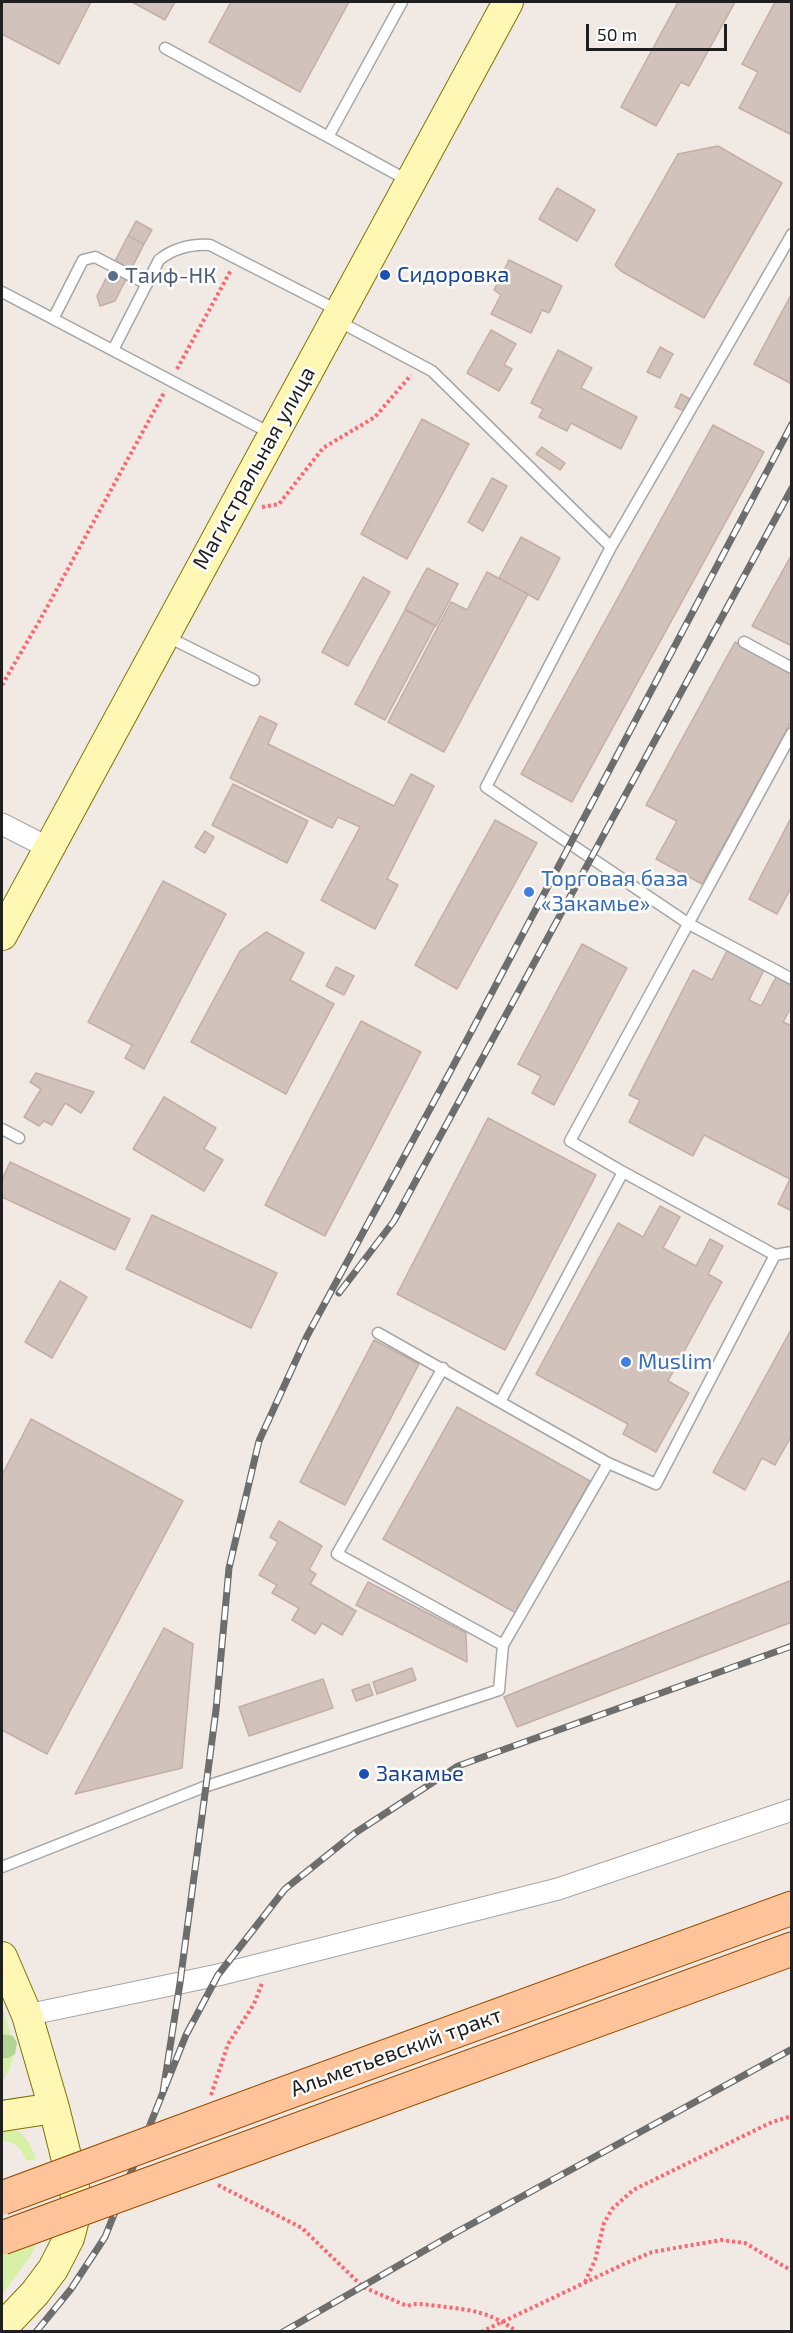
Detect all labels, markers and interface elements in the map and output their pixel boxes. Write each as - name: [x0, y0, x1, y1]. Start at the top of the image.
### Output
- scale bar: [589, 12, 730, 50]
- text: 50 m: [597, 23, 637, 45]
- place label: Сидоровка: [397, 262, 509, 288]
- place label: Таиф-НК: [125, 263, 216, 289]
- marker: Сидоровка: [378, 268, 392, 282]
- marker: Таиф-НК: [106, 269, 120, 283]
- street label: Магистральная улица: [187, 362, 321, 574]
- place label: Торговая база «Закамье»: [541, 866, 688, 918]
- marker: Торговая база «Закамье»: [522, 885, 536, 899]
- place label: Muslim: [638, 1349, 712, 1375]
- marker: Muslim: [619, 1355, 633, 1369]
- place label: Закамье: [376, 1761, 464, 1787]
- marker: Закамье: [357, 1767, 371, 1781]
- street label: Альметьевский тракт: [287, 2001, 505, 2103]

